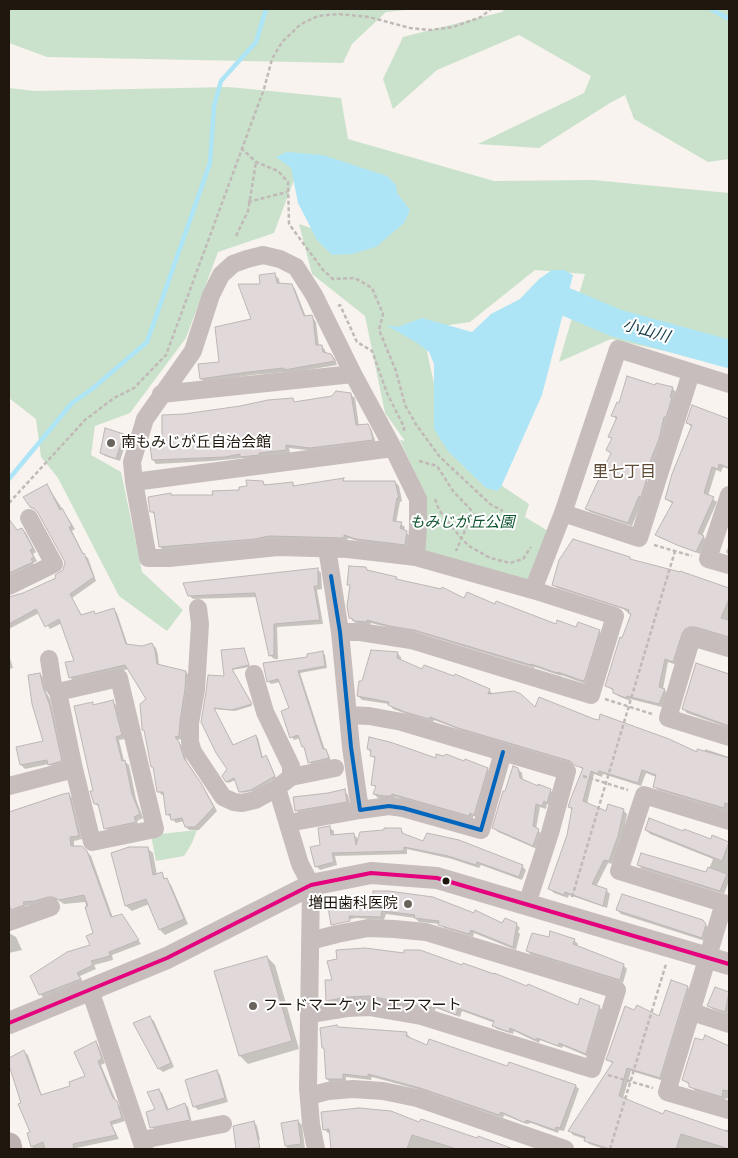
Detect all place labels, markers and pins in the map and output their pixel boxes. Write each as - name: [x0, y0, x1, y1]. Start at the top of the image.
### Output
- place label: 南もみじが丘自治会館: [121, 434, 271, 452]
- marker: 南もみじが丘自治会館: [105, 437, 117, 449]
- unlabelled marker: [441, 876, 451, 886]
- place label: 増田歯科医院: [308, 895, 398, 913]
- marker: 増田歯科医院: [402, 898, 414, 910]
- place label: フードマーケット エフマート: [263, 997, 462, 1015]
- marker: フードマーケット エフマート: [247, 1000, 259, 1012]

